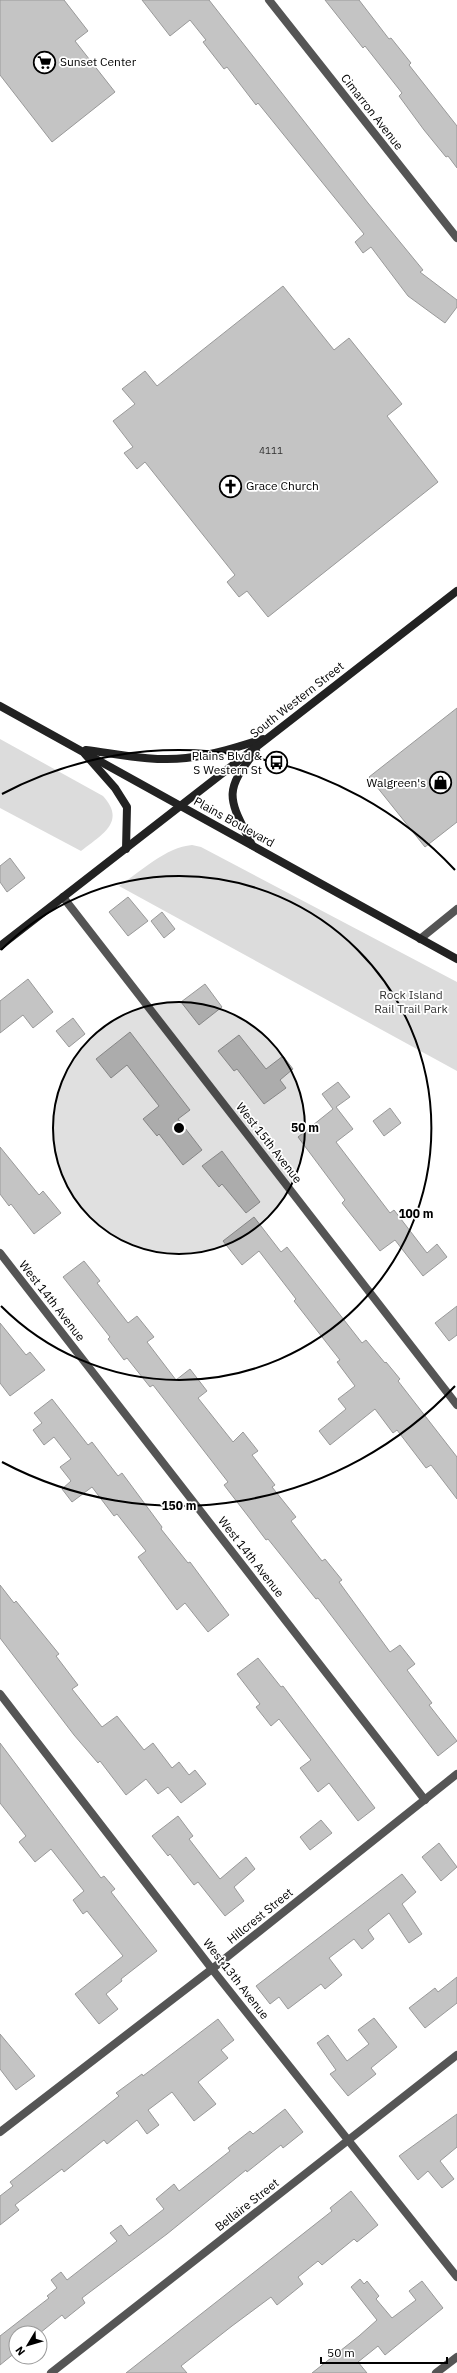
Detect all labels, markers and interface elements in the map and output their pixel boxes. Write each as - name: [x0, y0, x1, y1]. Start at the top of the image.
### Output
- supermarket icon: Sunset Center: [32, 49, 58, 75]
- place label: Sunset Center: [60, 54, 137, 69]
- street label: Cimarron Avenue: [338, 71, 407, 153]
- house number: 4111: [259, 444, 283, 457]
- church icon: Grace Church: [217, 473, 243, 499]
- place label: Grace Church: [246, 478, 319, 493]
- street label: South Western Street: [247, 658, 347, 741]
- place label: Plains Blvd & S Western St: [192, 748, 263, 777]
- bus stop icon: Plains Blvd & S Western St: [264, 750, 290, 776]
- shop icon: Walgreen's: [428, 770, 454, 796]
- place label: Walgreen's: [367, 775, 426, 790]
- street label: Plains Boulevard: [191, 793, 277, 850]
- park label: Rock Island Rail Trail Park: [374, 987, 448, 1016]
- street label: West 15th Avenue: [233, 1099, 306, 1186]
- text: 50 m: [291, 1120, 319, 1135]
- centre of rings: [172, 1121, 186, 1135]
- text: 100 m: [398, 1206, 434, 1221]
- street label: West 14th Avenue: [16, 1257, 89, 1344]
- text: 150 m: [161, 1498, 197, 1513]
- street label: West 14th Avenue: [215, 1513, 288, 1600]
- street label: Hillcrest Street: [224, 1884, 296, 1947]
- street label: West 13th Avenue: [200, 1935, 273, 2022]
- street label: Bellaire Street: [212, 2175, 282, 2234]
- north arrow: [8, 2325, 48, 2365]
- scale bar: [321, 2339, 447, 2365]
- text: N: [12, 2344, 28, 2359]
- text: 50 m: [327, 2345, 355, 2360]

